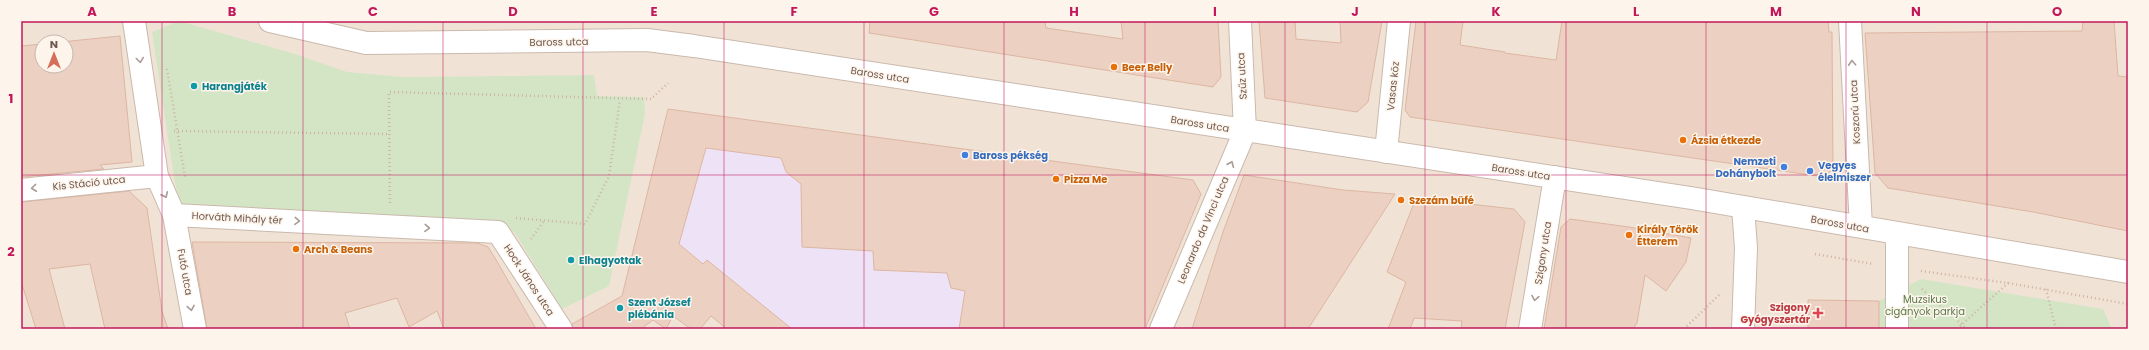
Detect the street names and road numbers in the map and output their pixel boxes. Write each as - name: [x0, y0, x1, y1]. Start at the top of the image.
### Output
- street label: Baross utca: [529, 34, 589, 50]
- street label: Szűz utca: [1233, 52, 1251, 100]
- street label: Vasas köz: [1383, 60, 1403, 111]
- street label: Baross utca: [850, 63, 910, 87]
- street label: Koszorú utca: [1846, 80, 1864, 144]
- street label: Baross utca: [1170, 112, 1230, 136]
- street label: Baross utca: [1491, 160, 1551, 184]
- street label: Kis Stáció utca: [52, 172, 126, 194]
- street label: Leonardo da Vinci utca: [1174, 174, 1232, 286]
- street label: Horváth Mihály tér: [191, 208, 283, 228]
- street label: Baross utca: [1810, 211, 1870, 237]
- street label: Szigony utca: [1531, 220, 1555, 286]
- street label: Hock János utca: [500, 241, 558, 319]
- street label: Futó utca: [174, 248, 196, 296]

